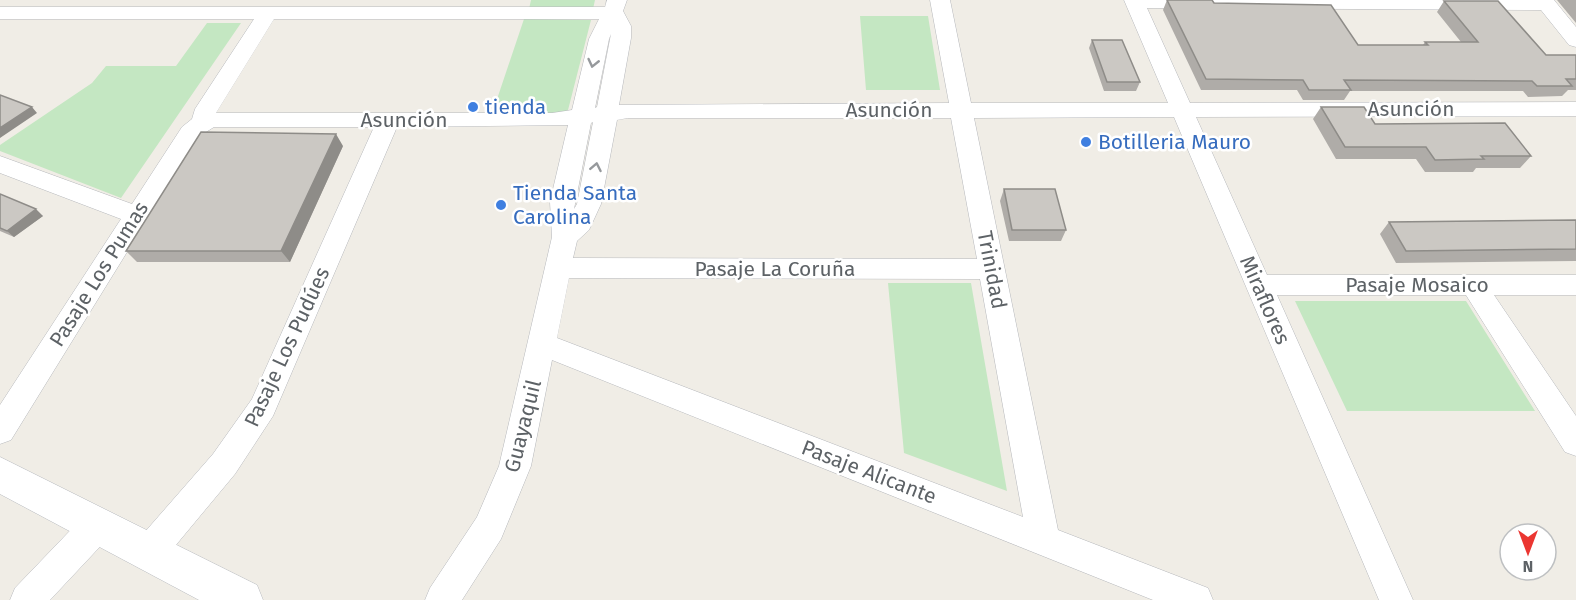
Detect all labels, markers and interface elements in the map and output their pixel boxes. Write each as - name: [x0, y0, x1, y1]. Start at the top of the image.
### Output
- one-way arrow: [588, 58, 601, 68]
- place label: tienda: [485, 94, 546, 120]
- street label: Asunción: [1368, 96, 1454, 122]
- street label: Asunción: [846, 97, 932, 123]
- marker: tienda: [466, 100, 480, 114]
- street label: Asunción: [361, 107, 447, 133]
- place label: Botilleria Mauro: [1098, 129, 1251, 155]
- marker: Botilleria Mauro: [1079, 135, 1093, 149]
- one-way arrow: [589, 162, 602, 172]
- place label: Tienda Santa Carolina: [513, 180, 637, 230]
- street label: Pasaje Los Pumas: [44, 196, 154, 351]
- marker: Tienda Santa Carolina: [494, 198, 508, 212]
- street label: Trinidad: [972, 229, 1012, 311]
- street label: Miraflores: [1234, 252, 1296, 349]
- street label: Pasaje La Coruña: [695, 256, 855, 282]
- street label: Pasaje Los Pudúes: [239, 263, 336, 431]
- street label: Pasaje Mosaico: [1345, 272, 1489, 298]
- street label: Guayaquil: [499, 377, 547, 475]
- street label: Pasaje Alicante: [798, 434, 940, 510]
- north arrow: [1498, 522, 1558, 582]
- text: N: [1523, 557, 1533, 576]

